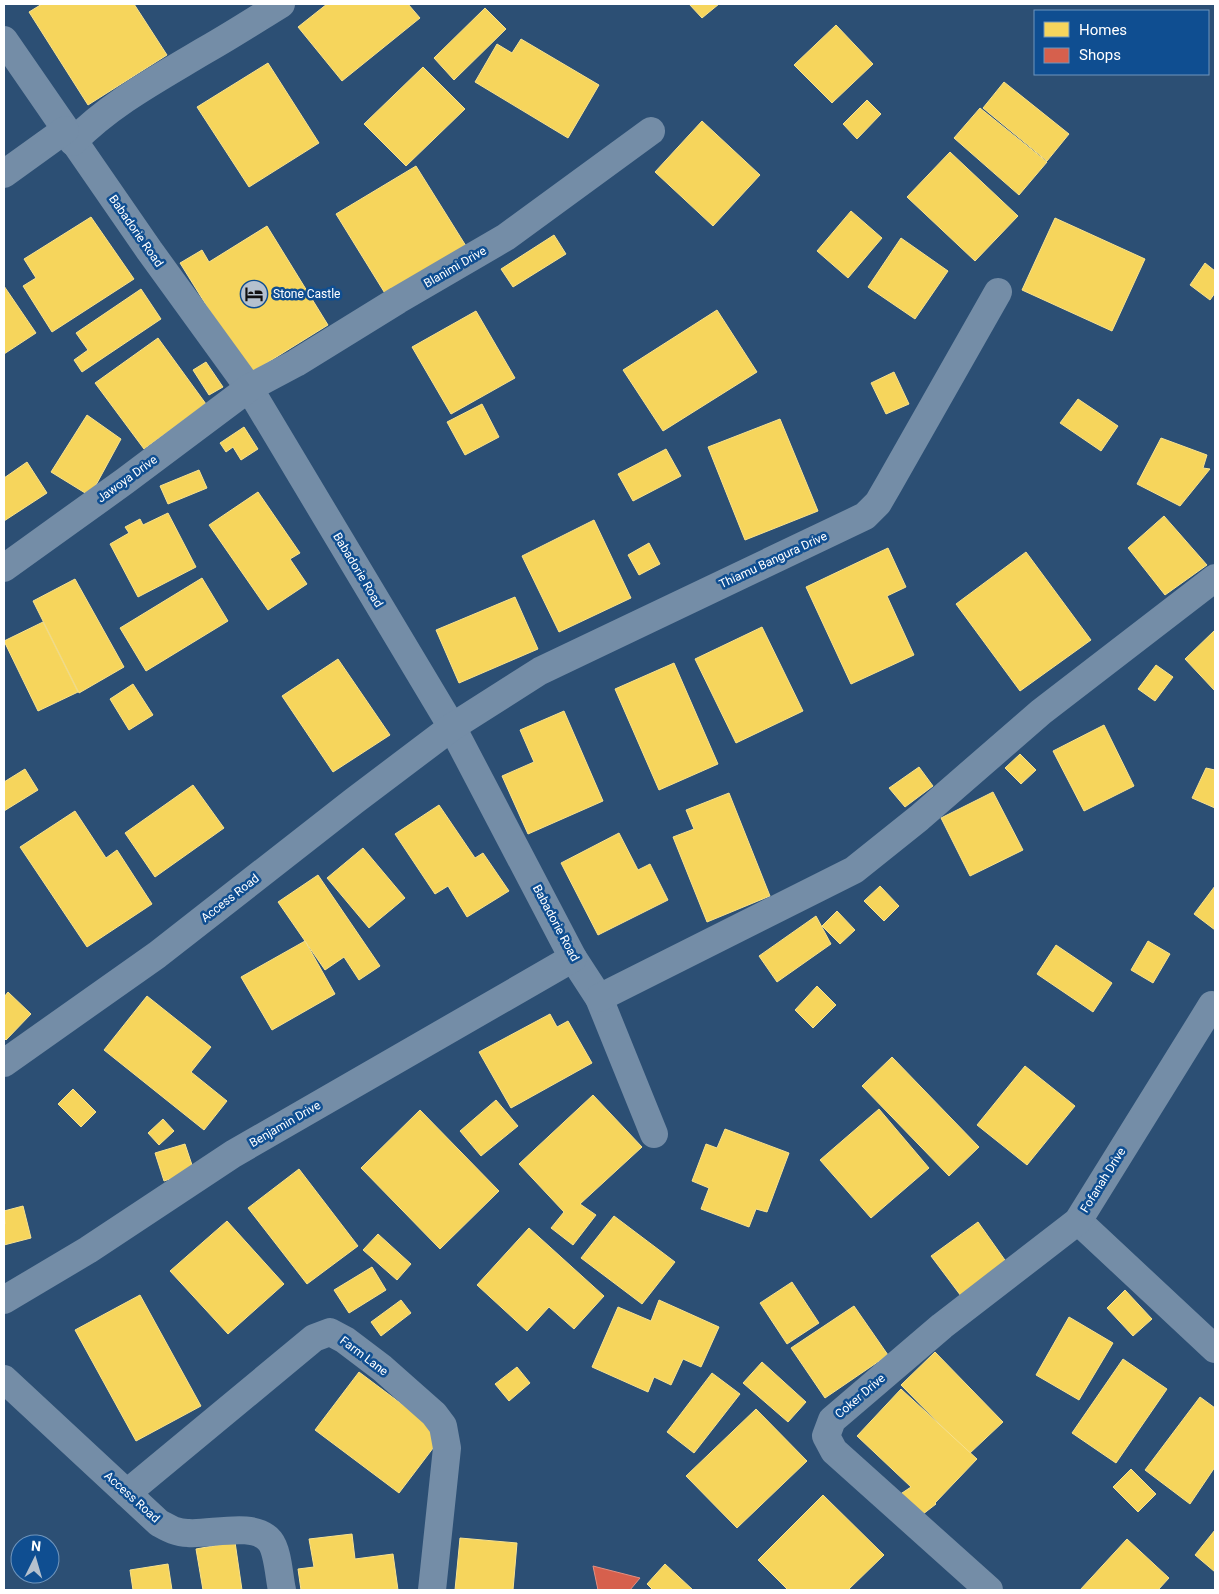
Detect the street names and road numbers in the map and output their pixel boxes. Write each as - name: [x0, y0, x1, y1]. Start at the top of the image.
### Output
- street label: Babadorie Road: [106, 192, 166, 270]
- street label: Blanimi Drive: [421, 243, 489, 291]
- street label: Jawoya Drive: [94, 452, 160, 506]
- street label: Thiamu Bangura Drive: [717, 529, 829, 591]
- street label: Babadorie Road: [330, 530, 386, 610]
- street label: Access Road: [198, 871, 262, 925]
- street label: Babadorie Road: [530, 882, 582, 964]
- street label: Benjamin Drive: [247, 1098, 323, 1150]
- street label: Fofanah Drive: [1078, 1145, 1128, 1215]
- street label: Farm Lane: [337, 1333, 391, 1379]
- street label: Coker Drive: [832, 1371, 888, 1421]
- street label: Access Road: [101, 1468, 163, 1526]

